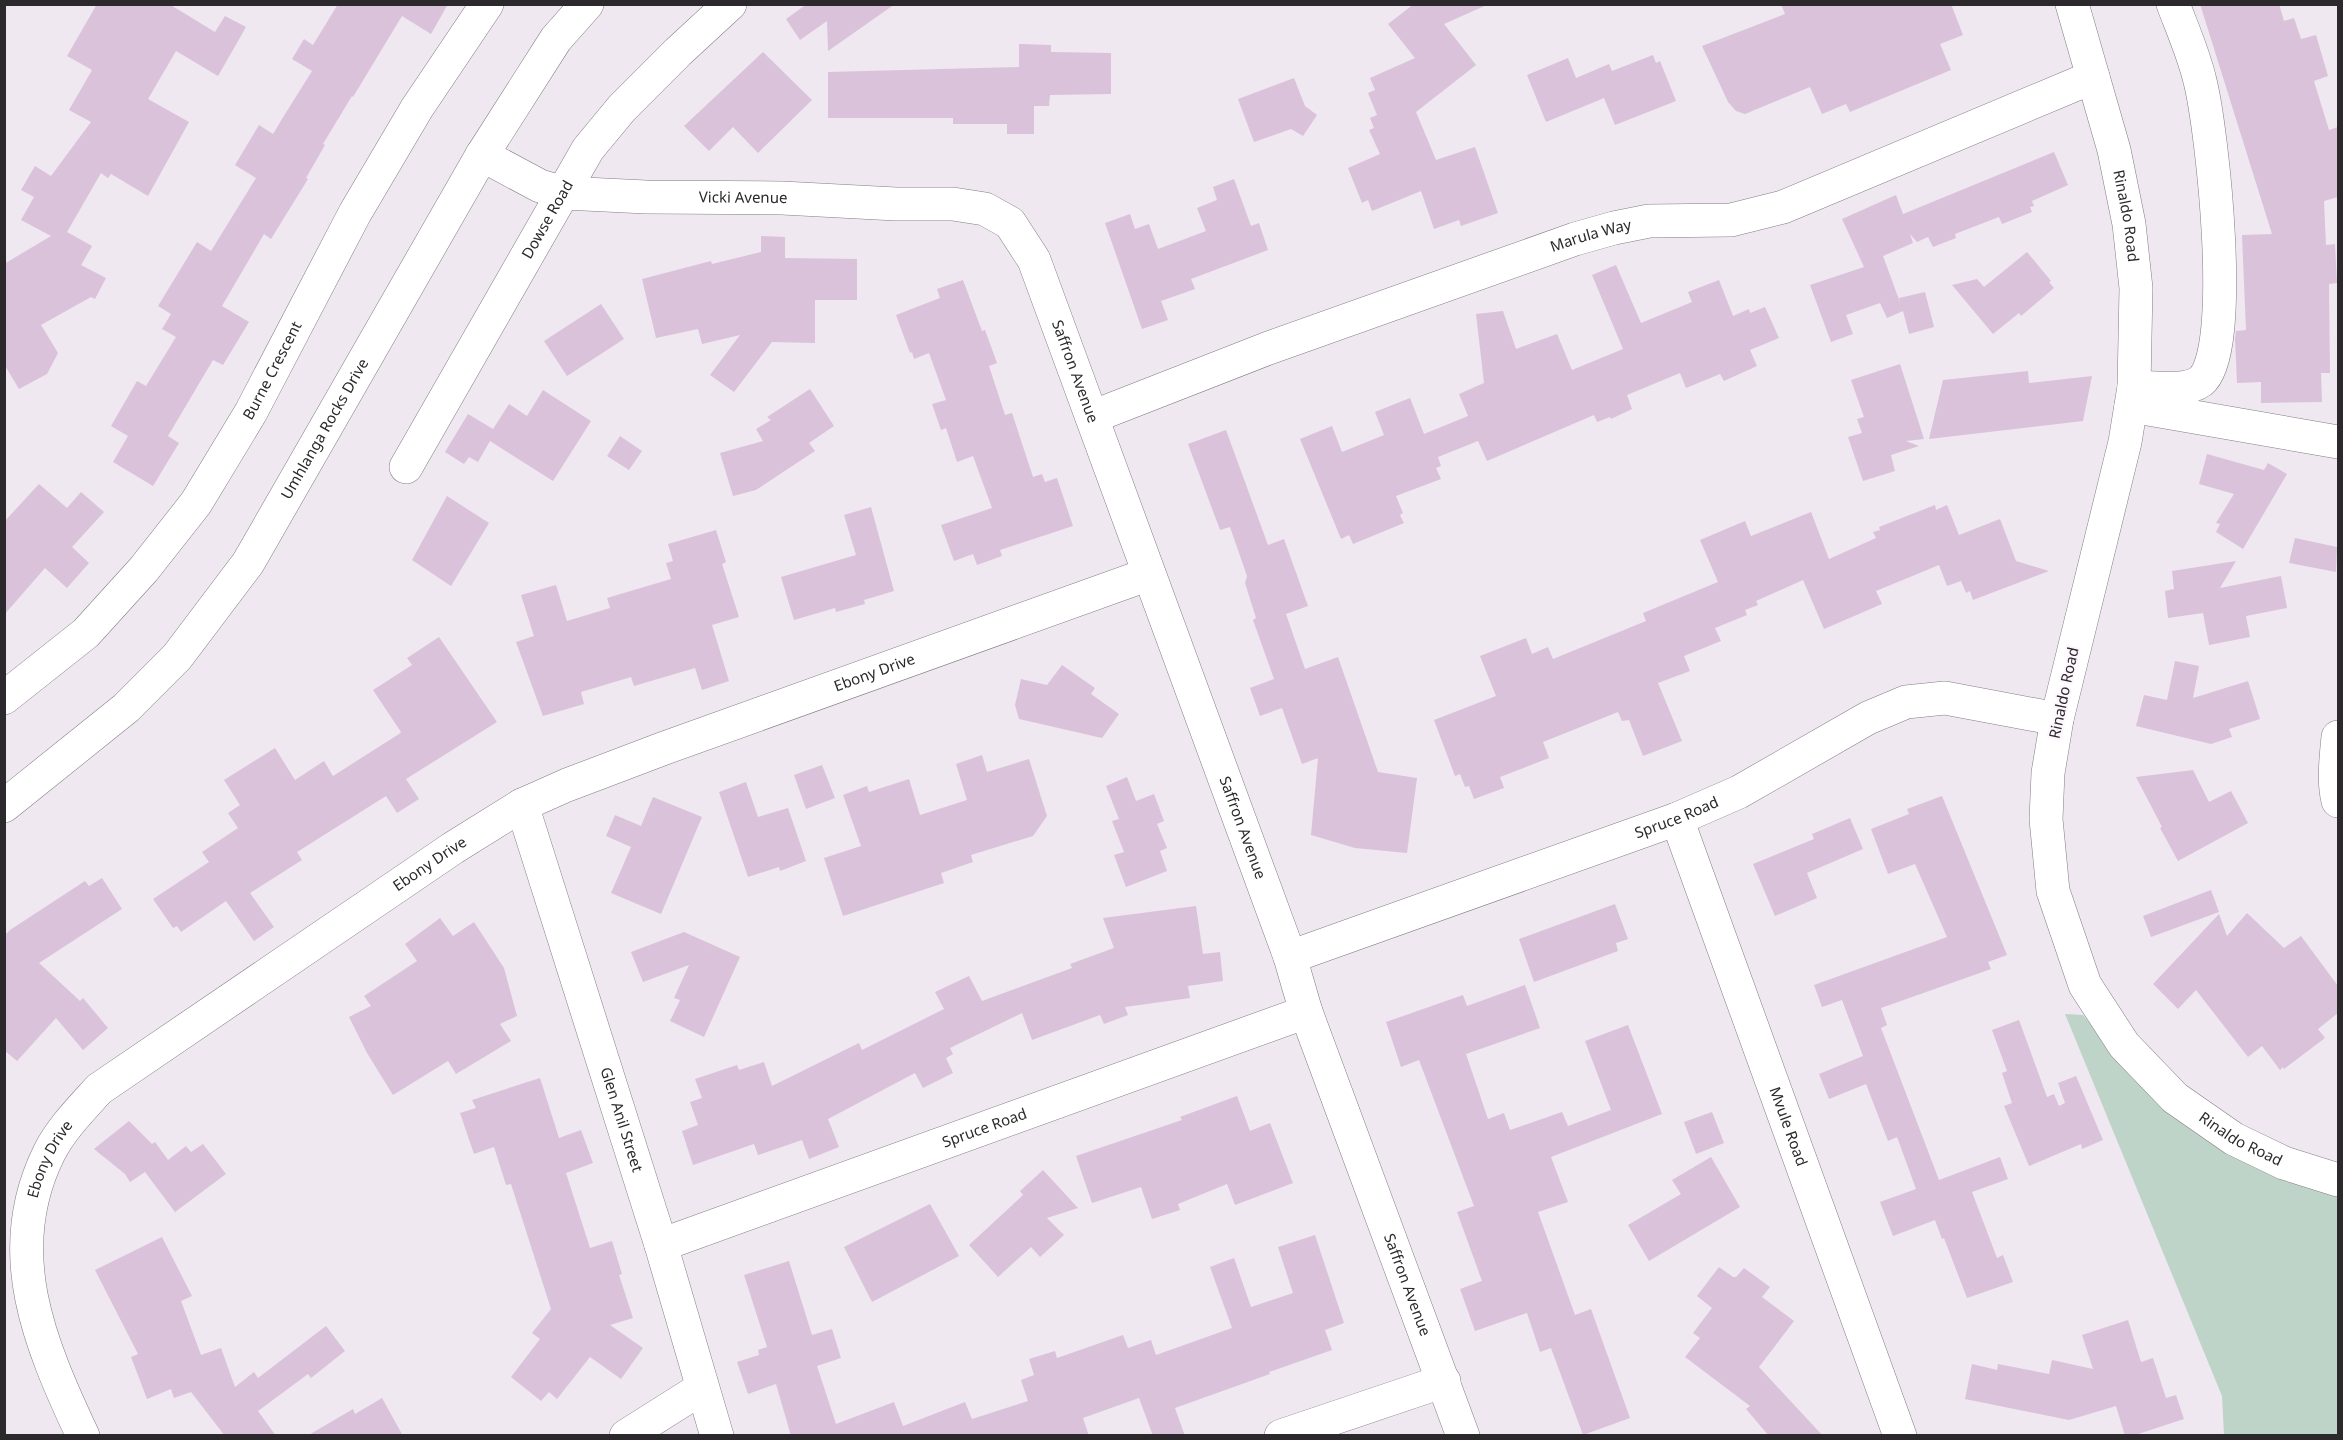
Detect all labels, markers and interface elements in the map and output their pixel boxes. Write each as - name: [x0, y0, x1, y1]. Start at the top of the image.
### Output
- street label: Rinaldo Road: [2109, 168, 2144, 263]
- street label: Dowse Road: [516, 176, 577, 262]
- street label: Vicki Avenue: [699, 186, 788, 207]
- street label: Marula Way: [1547, 214, 1633, 256]
- street label: Burne Crescent: [238, 317, 306, 423]
- street label: Saffron Avenue: [1048, 317, 1104, 425]
- street label: Umhlanga Rocks Drive: [276, 354, 372, 502]
- street label: Rinaldo Road: [2044, 645, 2082, 740]
- street label: Ebony Drive: [831, 648, 917, 695]
- street label: Saffron Avenue: [1215, 773, 1271, 881]
- street label: Spruce Road: [1632, 791, 1721, 842]
- street label: Ebony Drive: [389, 831, 470, 895]
- street label: Glen Anil Street: [596, 1064, 648, 1175]
- street label: Mvule Road: [1766, 1084, 1813, 1169]
- street label: Spruce Road: [939, 1103, 1029, 1152]
- street label: Rinaldo Road: [2195, 1107, 2286, 1170]
- street label: Ebony Drive: [22, 1116, 76, 1200]
- street label: Saffron Avenue: [1380, 1231, 1436, 1339]

